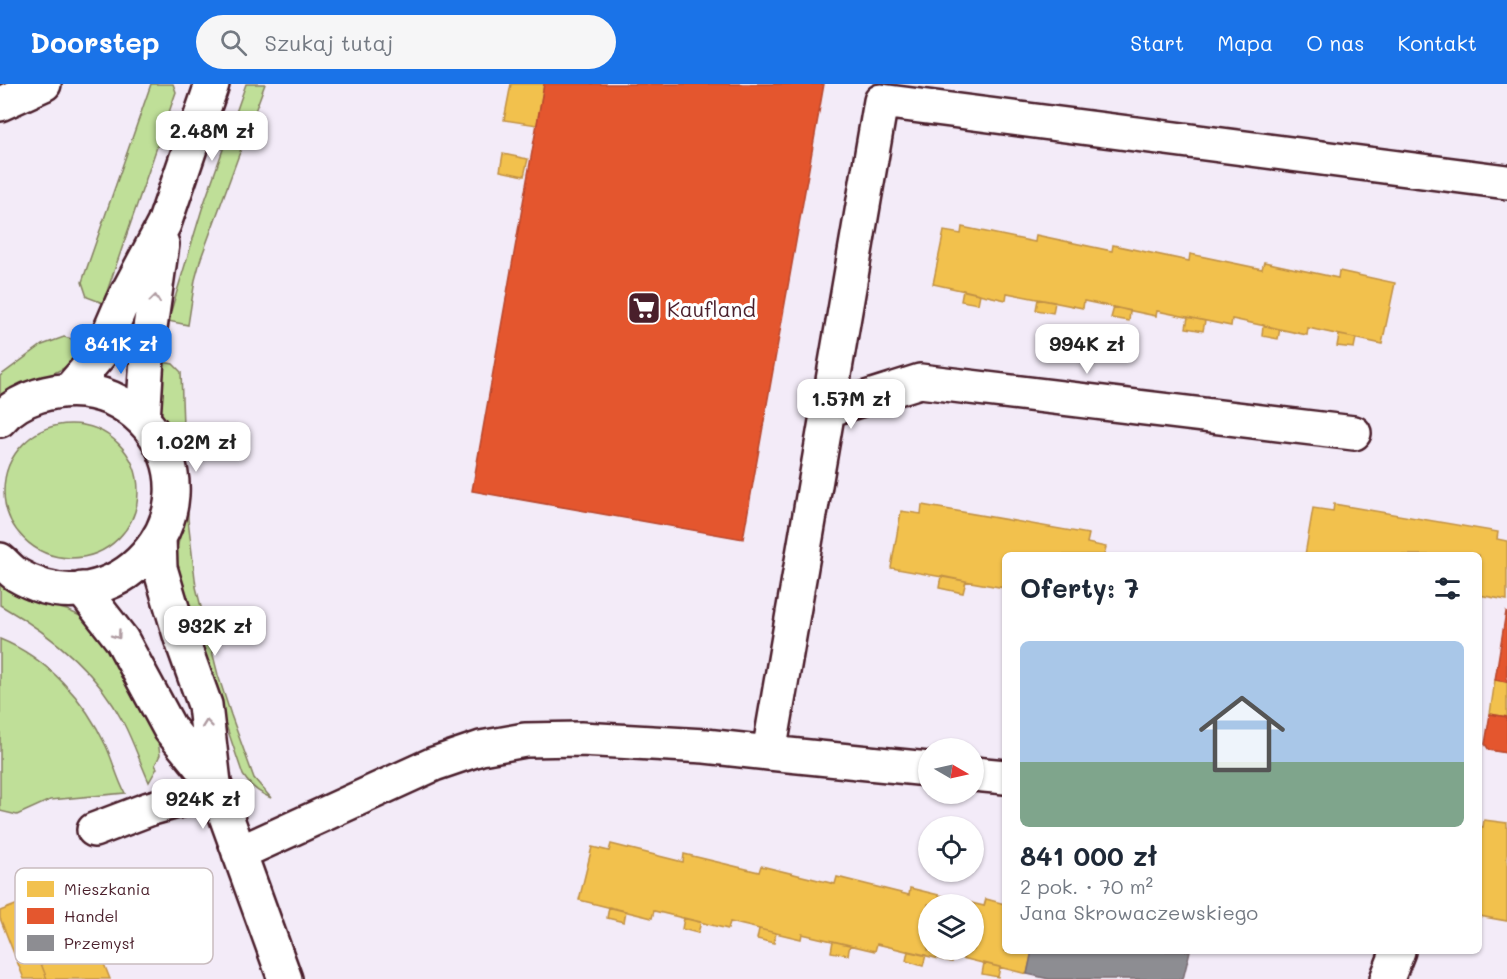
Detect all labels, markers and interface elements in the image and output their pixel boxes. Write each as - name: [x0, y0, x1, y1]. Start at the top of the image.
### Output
- search box: [196, 15, 616, 69]
- text: Doorstep: [30, 24, 160, 60]
- icon: search: [217, 26, 250, 59]
- text: Szukaj tutaj: [265, 28, 394, 57]
- text: Start: [1130, 29, 1184, 56]
- text: Mapa: [1217, 29, 1273, 56]
- text: O nas: [1306, 29, 1364, 56]
- text: Kontakt: [1397, 29, 1477, 56]
- pin: 2.48M zł: [150, 111, 274, 162]
- text: 2.48M zł: [170, 117, 254, 143]
- supermarket icon: Kaufland: [626, 290, 662, 326]
- one-way arrow: [148, 295, 161, 304]
- place label: Kaufland: [667, 295, 756, 322]
- pin: 841K zł: [66, 324, 176, 375]
- pin: 994K zł: [1032, 324, 1142, 375]
- text: 841K zł: [85, 330, 157, 356]
- text: 994K zł: [1049, 330, 1125, 356]
- pin: 1.57M zł: [789, 379, 913, 430]
- text: 1.57M zł: [811, 385, 891, 411]
- pin: 1.02M zł: [134, 422, 258, 473]
- text: 1.02M zł: [156, 428, 236, 454]
- text: Oferty: 7: [1020, 571, 1139, 605]
- icon: filters: [1431, 572, 1464, 605]
- pin: 932K zł: [160, 606, 270, 657]
- text: 932K zł: [178, 612, 252, 638]
- one-way arrow: [110, 629, 121, 640]
- icon: home: [1188, 680, 1296, 788]
- one-way arrow: [202, 720, 214, 729]
- north arrow: [918, 738, 984, 804]
- map controls: [918, 738, 984, 960]
- pin: 924K zł: [148, 779, 258, 830]
- text: 924K zł: [166, 785, 240, 811]
- button: locate: [918, 816, 984, 882]
- text: 841 000 zł: [1020, 839, 1157, 873]
- legend: [15, 868, 213, 964]
- text: 2 pok. · 70 m²: [1020, 873, 1153, 899]
- text: Mieszkania: [64, 878, 150, 899]
- button: layers: [918, 894, 984, 960]
- text: Jana Skrowaczewskiego: [1020, 899, 1258, 925]
- text: Handel: [64, 905, 118, 926]
- text: Przemysł: [64, 932, 134, 953]

